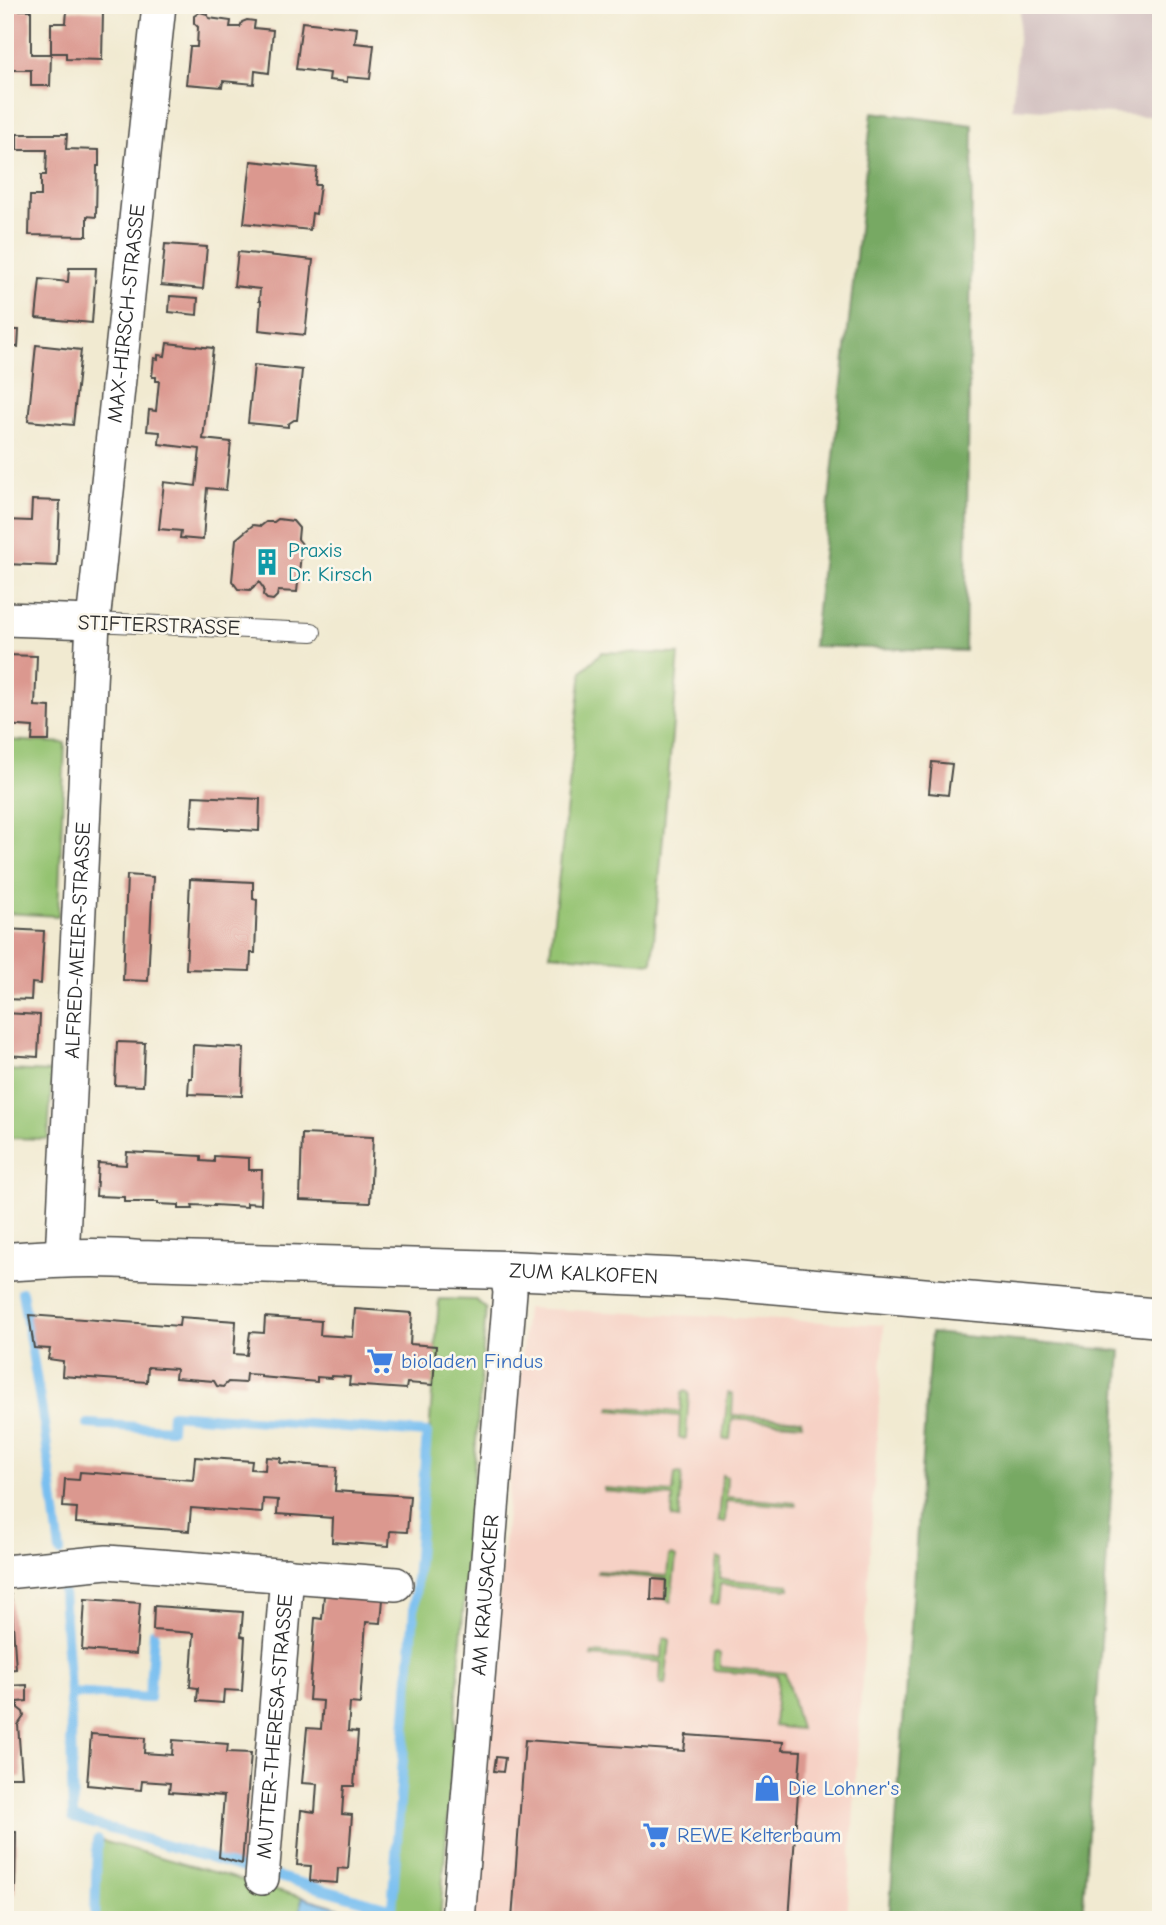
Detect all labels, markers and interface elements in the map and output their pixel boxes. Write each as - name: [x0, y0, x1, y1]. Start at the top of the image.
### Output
- street label: MAX-HIRSCH-STRASSE: [102, 203, 150, 424]
- place label: Praxis Dr. Kirsch: [288, 538, 373, 586]
- building icon: Praxis Dr. Kirsch: [252, 547, 282, 577]
- street label: STIFTERSTRASSE: [78, 610, 240, 640]
- street label: ALFRED-MEIER-STRASSE: [60, 821, 95, 1059]
- street label: ZUM KALKOFEN: [509, 1258, 659, 1289]
- supermarket icon: bioladen Findus: [365, 1346, 395, 1376]
- place label: bioladen Findus: [401, 1349, 543, 1373]
- street label: AM KRAUSACKER: [466, 1514, 504, 1677]
- street label: MUTTER-THERESA-STRASSE: [252, 1593, 297, 1860]
- shop icon: Die Lohner's: [752, 1773, 782, 1803]
- place label: Die Lohner's: [788, 1776, 899, 1800]
- supermarket icon: REWE Kelterbaum: [641, 1820, 671, 1850]
- place label: REWE Kelterbaum: [677, 1823, 841, 1847]

